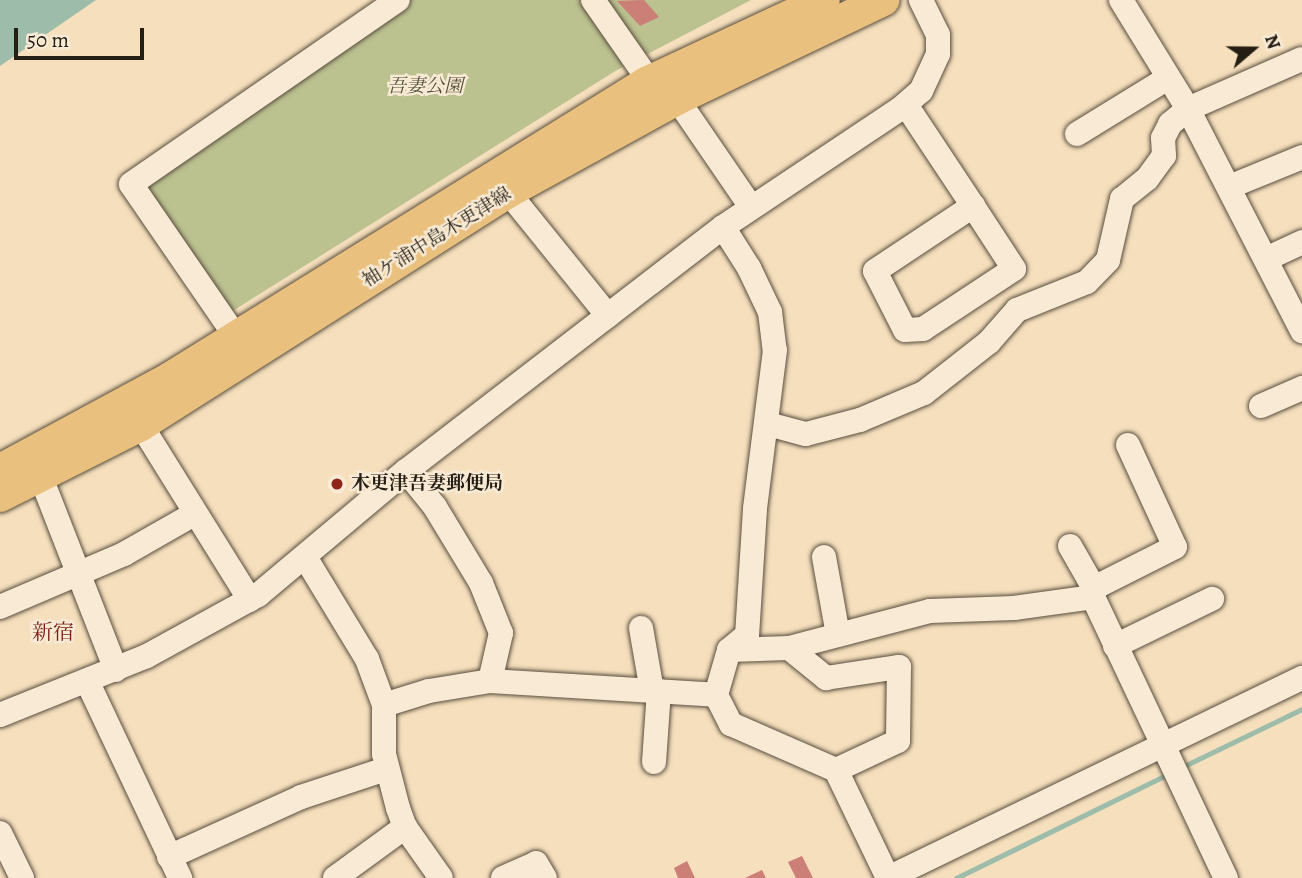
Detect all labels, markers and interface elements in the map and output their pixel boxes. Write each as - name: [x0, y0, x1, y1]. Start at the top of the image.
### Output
- scale bar: [18, 14, 147, 58]
- north arrow: [1218, 14, 1288, 84]
- text: 50 m: [27, 26, 69, 54]
- text: N: [1258, 31, 1287, 53]
- park label: 吾妻公園: [387, 76, 463, 98]
- street label: 袖ケ浦中島木更津線: [358, 183, 516, 293]
- place label: 木更津吾妻郵便局: [351, 473, 503, 495]
- marker: 木更津吾妻郵便局: [329, 476, 345, 492]
- district label: 新宿: [32, 619, 74, 645]

